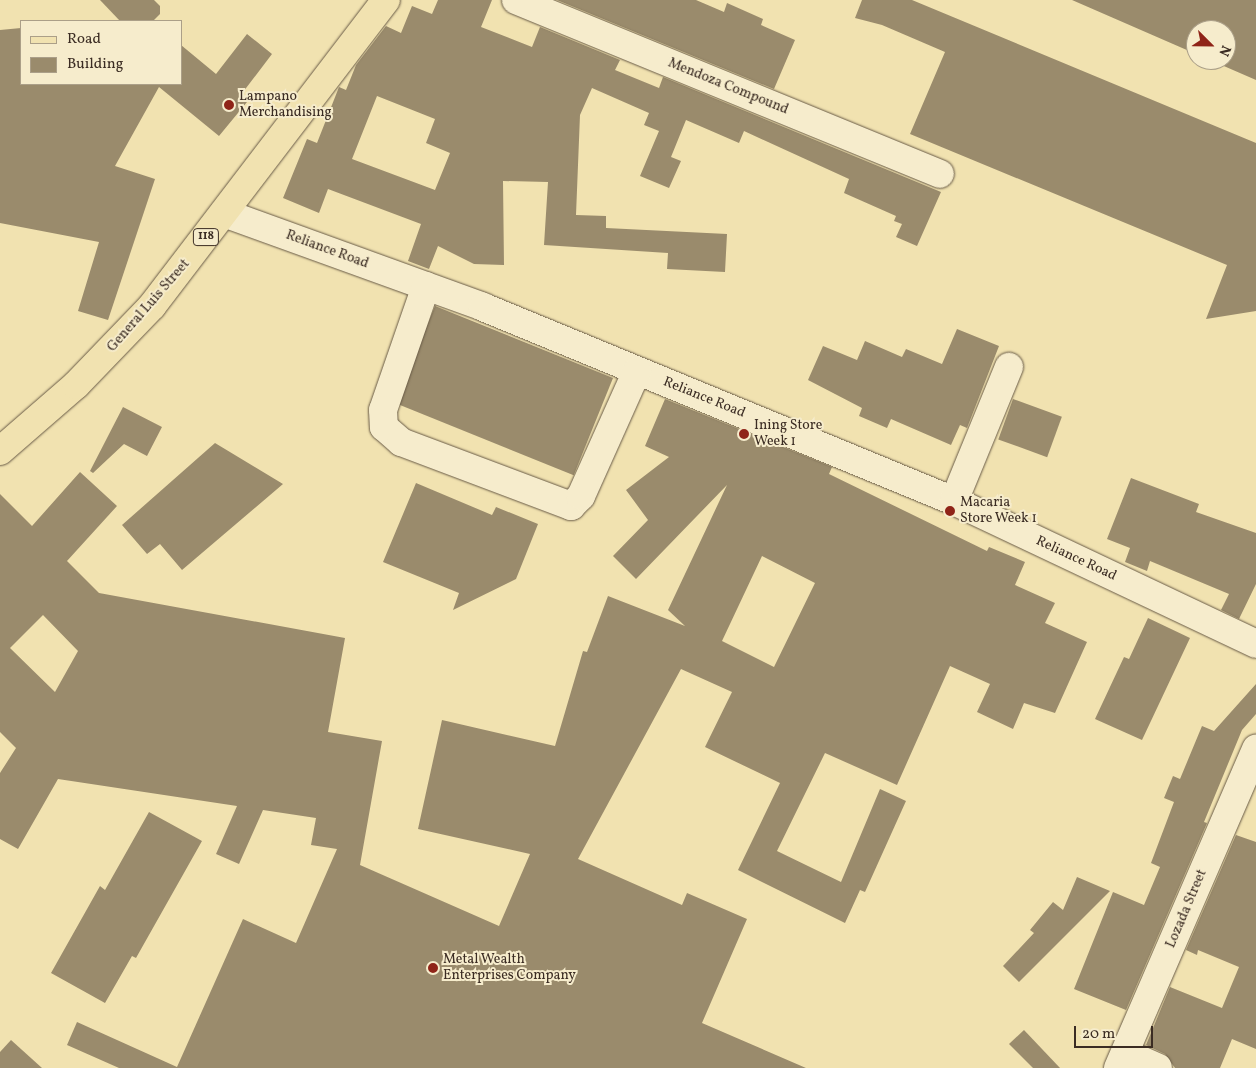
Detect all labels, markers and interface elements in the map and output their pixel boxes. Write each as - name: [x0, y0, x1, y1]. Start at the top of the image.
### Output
- legend: [20, 20, 182, 85]
- north arrow: [1186, 20, 1236, 70]
- text: Road: [67, 29, 101, 50]
- text: N: [1214, 42, 1235, 59]
- text: Building: [67, 54, 123, 75]
- street label: Mendoza Compound: [665, 55, 791, 119]
- place label: Lampano Merchandising: [239, 89, 332, 121]
- marker: Lampano Merchandising: [223, 99, 235, 111]
- street label: Reliance Road: [283, 227, 371, 273]
- road number: 118: [192, 228, 220, 246]
- street label: General Luis Street: [104, 256, 194, 356]
- street label: Reliance Road: [661, 374, 747, 422]
- place label: Ining Store Week 1: [754, 418, 822, 451]
- marker: Ining Store Week 1: [738, 428, 750, 440]
- place label: Macaria Store Week 1: [960, 495, 1037, 528]
- marker: Macaria Store Week 1: [944, 505, 956, 517]
- street label: Reliance Road: [1033, 533, 1119, 585]
- street label: Lozada Street: [1163, 867, 1211, 951]
- place label: Metal Wealth Enterprises Company: [443, 952, 576, 984]
- marker: Metal Wealth Enterprises Company: [427, 962, 439, 974]
- scale bar: [1076, 1016, 1155, 1048]
- text: 20 m: [1082, 1024, 1115, 1045]

